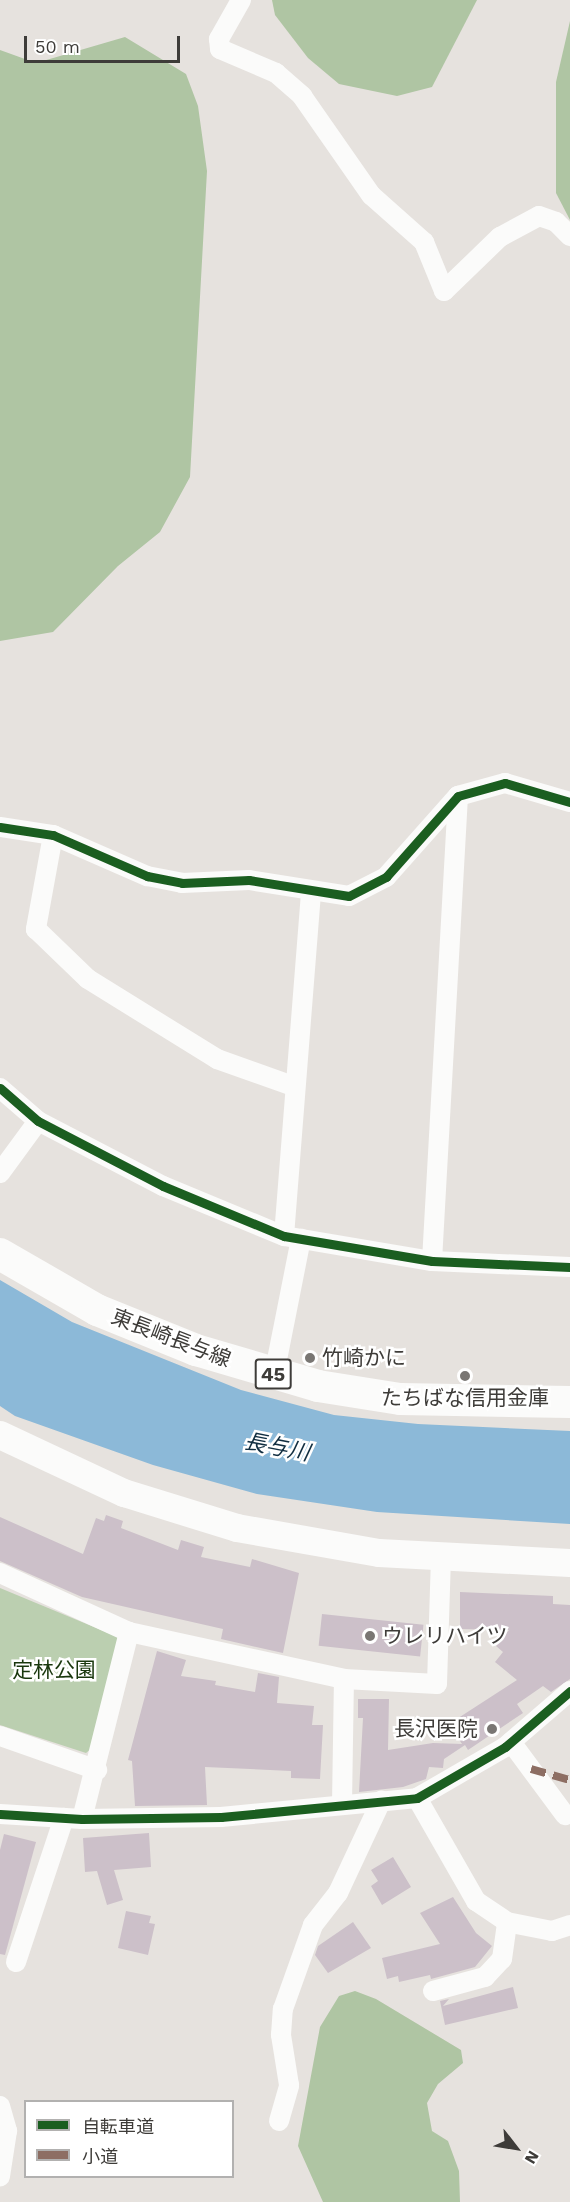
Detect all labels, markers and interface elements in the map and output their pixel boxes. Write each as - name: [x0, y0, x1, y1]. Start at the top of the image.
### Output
- scale bar: [27, 24, 183, 62]
- text: 50 m: [35, 36, 80, 57]
- street label: 東長崎長与線: [108, 1304, 234, 1372]
- place label: 竹崎かに: [322, 1345, 406, 1371]
- marker: 竹崎かに: [303, 1351, 317, 1365]
- road number: 45: [254, 1357, 292, 1391]
- marker: たちばな信用金庫: [458, 1369, 472, 1383]
- place label: たちばな信用金庫: [381, 1385, 549, 1411]
- water label: 長与川: [242, 1428, 312, 1466]
- place label: ウレリハイツ: [382, 1623, 508, 1649]
- marker: ウレリハイツ: [363, 1629, 377, 1643]
- park label: 定林公園: [12, 1657, 96, 1683]
- place label: 長沢医院: [394, 1716, 478, 1742]
- marker: 長沢医院: [483, 1720, 501, 1738]
- legend: [24, 2100, 234, 2178]
- text: 自転車道: [82, 2116, 154, 2137]
- north arrow: [486, 2118, 546, 2178]
- text: 小道: [82, 2146, 118, 2167]
- text: N: [521, 2148, 543, 2167]

